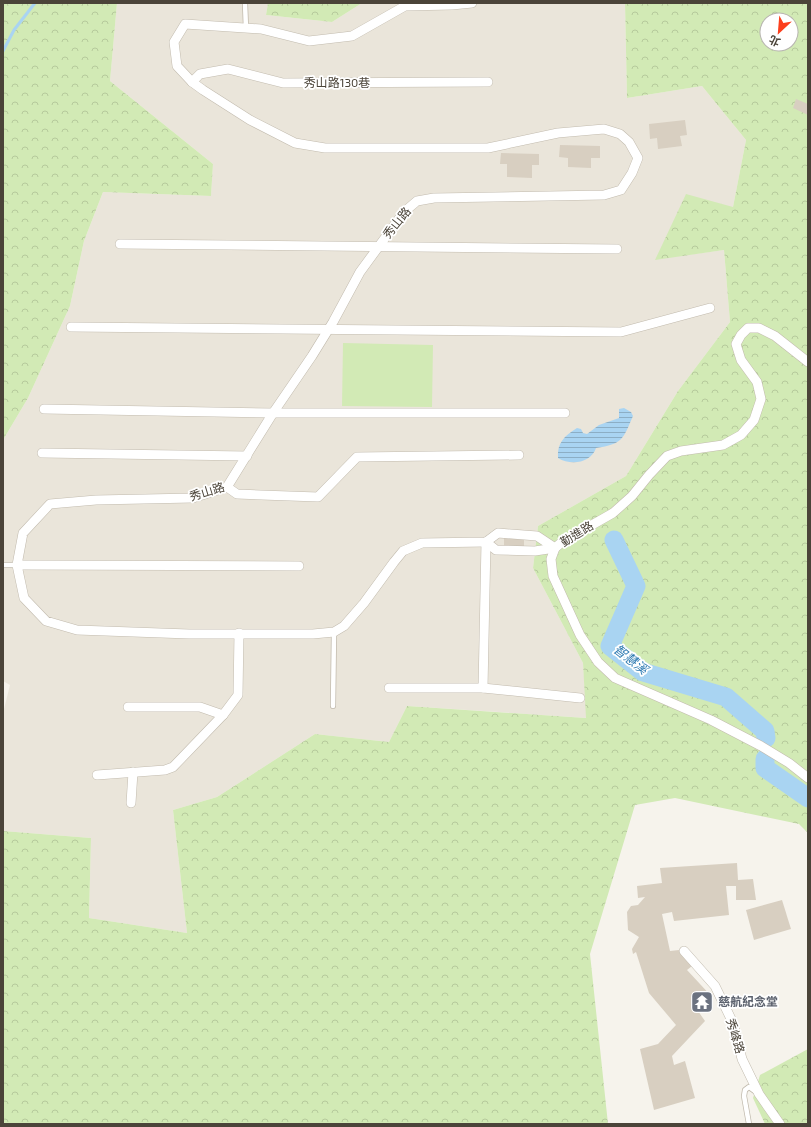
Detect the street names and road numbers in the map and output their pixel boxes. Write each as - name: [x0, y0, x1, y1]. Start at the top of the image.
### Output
- street label: 秀山路130巷: [304, 75, 370, 89]
- street label: 秀山路: [379, 204, 413, 241]
- street label: 秀山路: [187, 479, 226, 503]
- street label: 勤進路: [557, 518, 595, 549]
- street label: 秀峰路: [724, 1016, 748, 1055]

